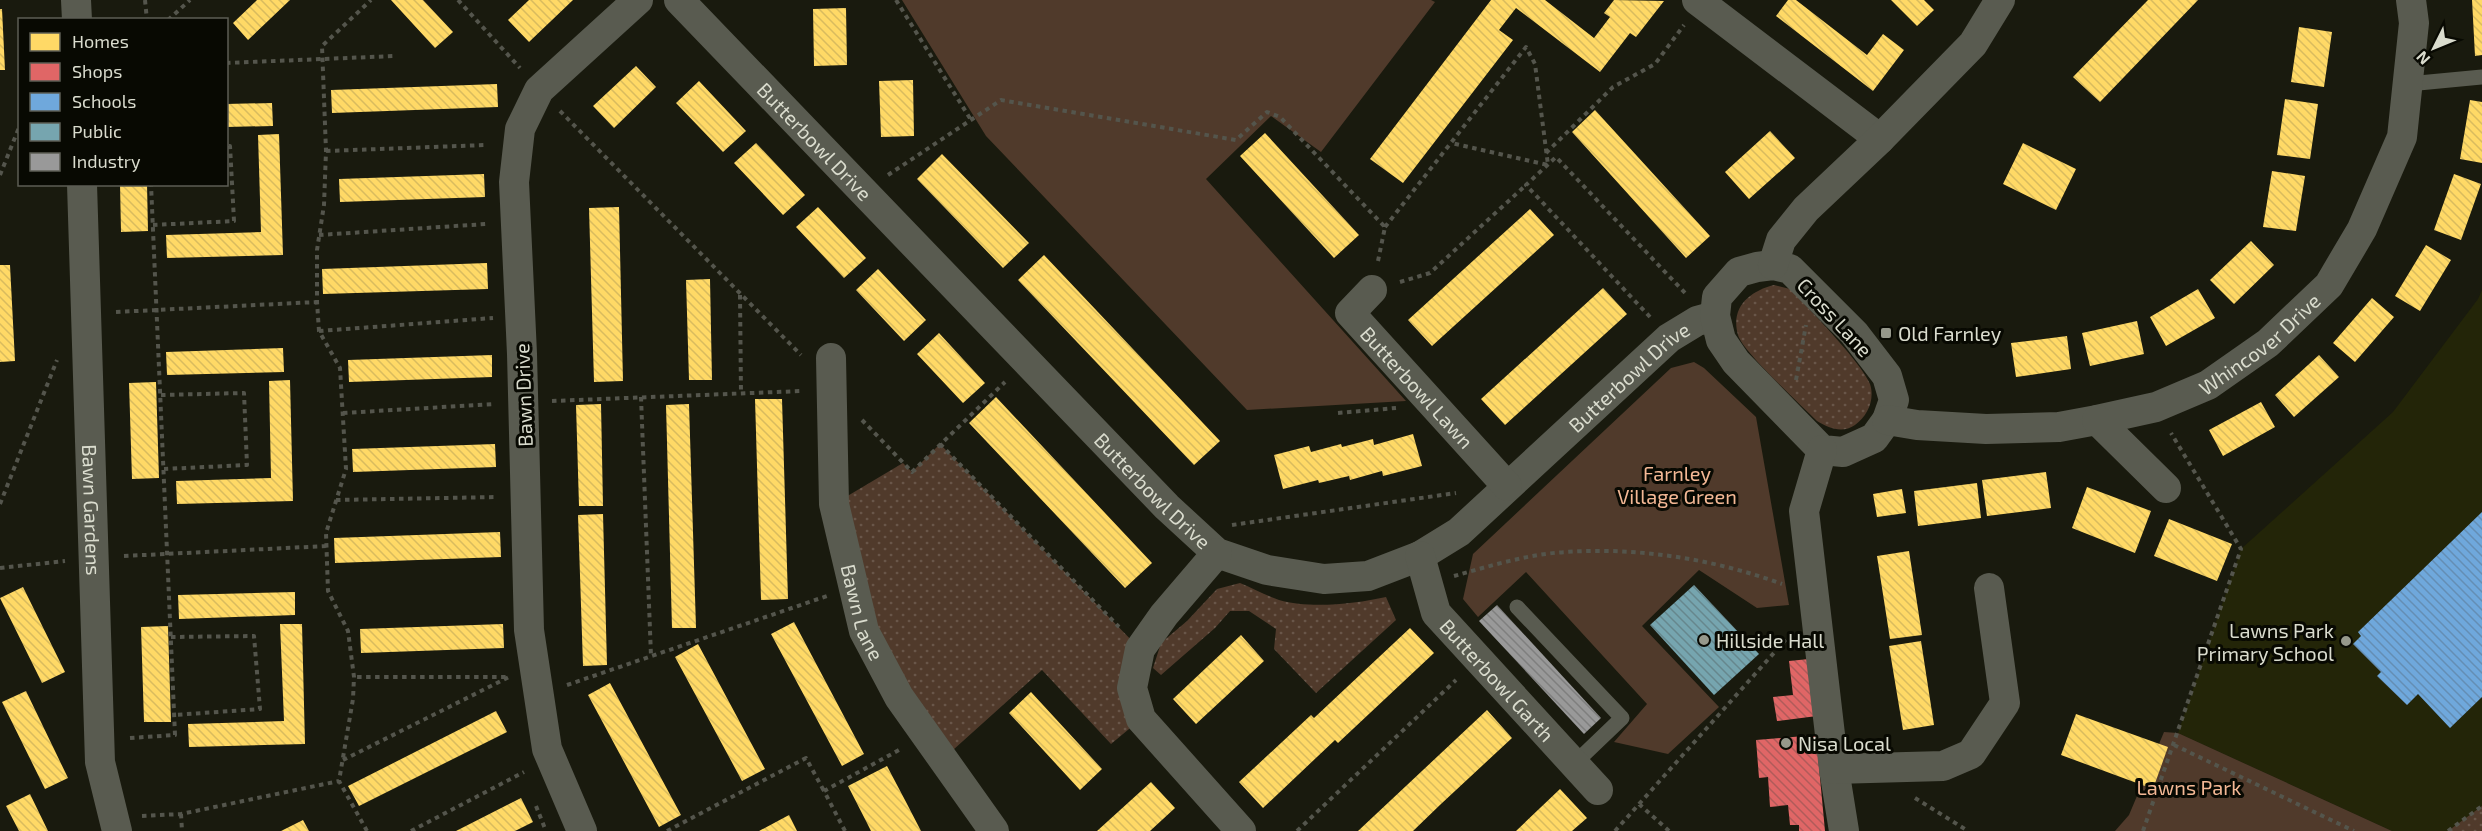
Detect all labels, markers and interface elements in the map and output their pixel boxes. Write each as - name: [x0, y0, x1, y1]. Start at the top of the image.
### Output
- legend: [18, 18, 228, 186]
- north arrow: [2404, 18, 2464, 78]
- text: Homes: [72, 30, 129, 52]
- text: N: [2412, 48, 2434, 69]
- text: Shops: [72, 60, 122, 82]
- street label: Butterbowl Drive: [753, 77, 877, 205]
- text: Schools: [72, 90, 136, 112]
- text: Public: [72, 120, 122, 142]
- text: Industry: [72, 150, 141, 172]
- street label: Cross Lane: [1792, 273, 1878, 361]
- street label: Whincover Drive: [2194, 288, 2325, 400]
- street label: Butterbowl Drive: [1563, 317, 1694, 437]
- street label: Butterbowl Lawn: [1356, 321, 1479, 453]
- place label: Old Farnley: [1898, 321, 2002, 345]
- marker: Old Farnley: [1879, 326, 1893, 340]
- street label: Bawn Drive: [509, 343, 537, 447]
- street label: Butterbowl Drive: [1090, 427, 1216, 553]
- street label: Bawn Gardens: [78, 444, 106, 576]
- park label: Farnley Village Green: [1617, 461, 1737, 508]
- street label: Bawn Lane: [837, 562, 889, 664]
- street label: Butterbowl Garth: [1435, 614, 1559, 746]
- place label: Lawns Park Primary School: [2197, 618, 2334, 665]
- place label: Hillside Hall: [1716, 628, 1824, 652]
- marker: Hillside Hall: [1697, 633, 1711, 647]
- marker: Lawns Park Primary School: [2339, 634, 2353, 648]
- place label: Nisa Local: [1798, 731, 1891, 755]
- marker: Nisa Local: [1779, 736, 1793, 750]
- park label: Lawns Park: [2137, 775, 2241, 799]

